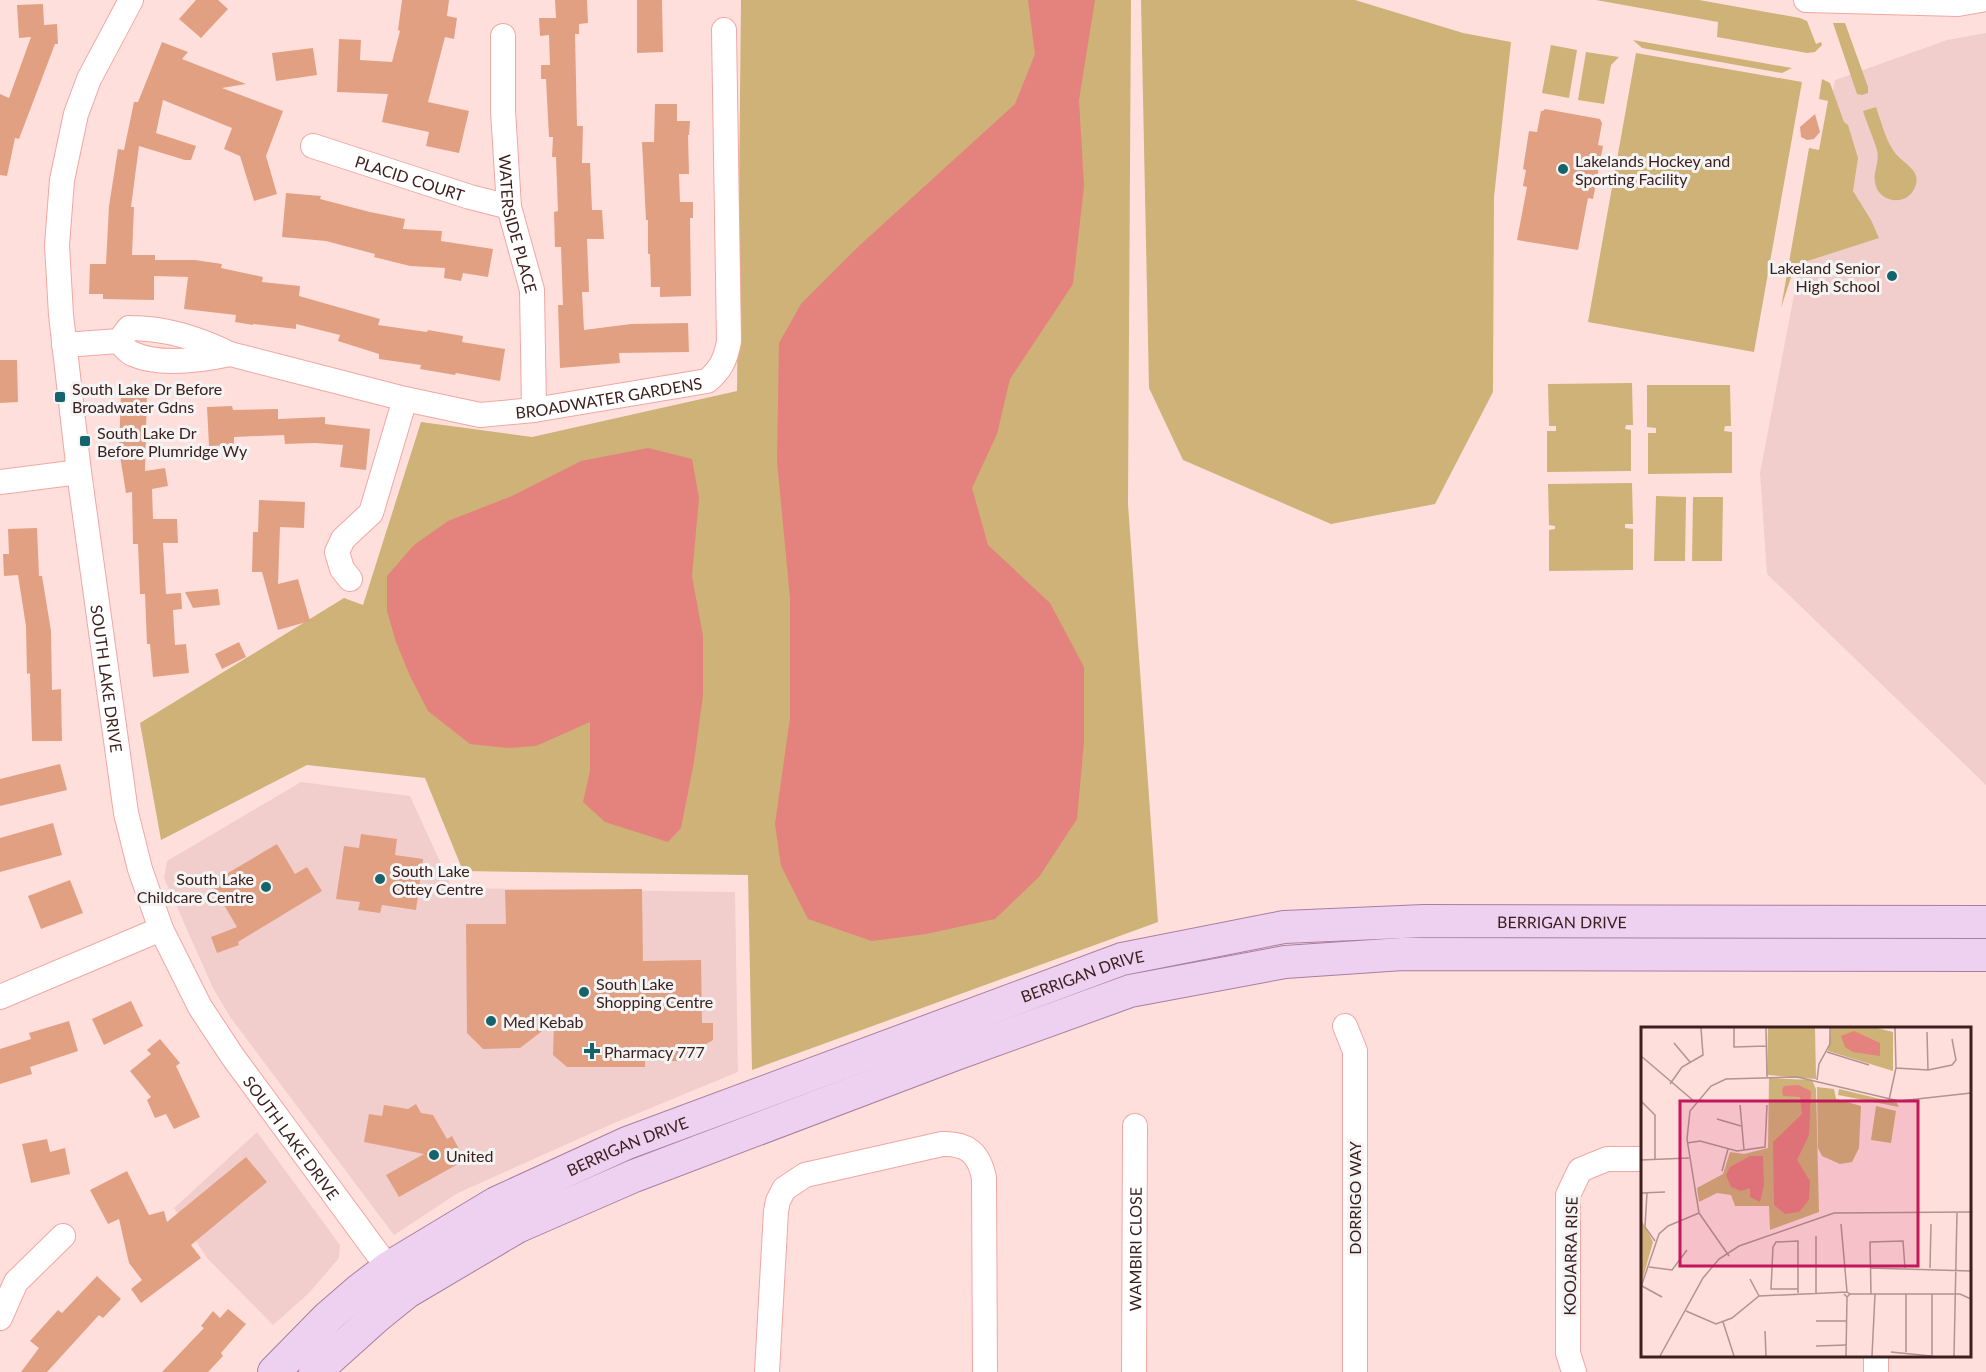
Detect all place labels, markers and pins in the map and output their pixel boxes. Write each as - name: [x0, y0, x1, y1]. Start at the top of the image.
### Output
- place label: Lakelands Hockey and Sporting Facility: [1575, 151, 1730, 188]
- marker: Lakelands Hockey and Sporting Facility: [1556, 162, 1570, 176]
- place label: Lakeland Senior High School: [1769, 258, 1880, 295]
- marker: Lakeland Senior High School: [1885, 269, 1899, 283]
- place label: South Lake Dr Before Broadwater Gdns: [72, 379, 222, 416]
- marker: South Lake Dr Before Broadwater Gdns: [53, 390, 67, 404]
- place label: South Lake Dr Before Plumridge Wy: [97, 423, 248, 460]
- marker: South Lake Dr Before Plumridge Wy: [78, 434, 92, 448]
- place label: South Lake Ottey Centre: [392, 861, 483, 898]
- place label: South Lake Childcare Centre: [137, 869, 254, 906]
- marker: South Lake Ottey Centre: [373, 872, 387, 886]
- marker: South Lake Childcare Centre: [259, 880, 273, 894]
- place label: South Lake Shopping Centre: [596, 974, 713, 1011]
- marker: South Lake Shopping Centre: [577, 985, 591, 999]
- place label: Med Kebab: [503, 1012, 583, 1031]
- marker: Med Kebab: [484, 1014, 498, 1028]
- place label: Pharmacy 777: [604, 1042, 705, 1061]
- marker: Pharmacy 777: [585, 1044, 599, 1058]
- place label: United: [446, 1146, 493, 1165]
- marker: United: [427, 1148, 441, 1162]

